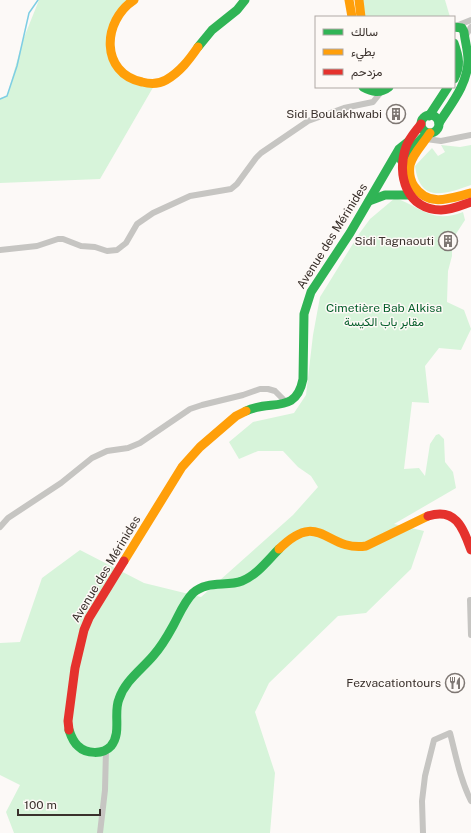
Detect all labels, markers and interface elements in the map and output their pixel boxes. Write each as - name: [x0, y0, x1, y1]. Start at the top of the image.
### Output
- legend: [315, 16, 455, 88]
- text: سالك: [351, 25, 378, 39]
- text: بطيء: [351, 45, 375, 62]
- text: مزدحم: [351, 65, 382, 80]
- building icon: Sidi Boulakhwabi: [385, 103, 407, 125]
- place label: Sidi Boulakhwabi: [286, 107, 382, 121]
- street label: Avenue des Mérinides: [294, 181, 370, 291]
- building icon: Sidi Tagnaouti: [437, 230, 459, 252]
- place label: Sidi Tagnaouti: [354, 234, 434, 248]
- park label: Cimetière Bab Alkisa مقابر باب الكيسة: [326, 301, 442, 330]
- street label: Avenue des Mérinides: [69, 513, 143, 625]
- restaurant icon: Fezvacationtours: [444, 672, 466, 694]
- place label: Fezvacationtours: [346, 676, 441, 690]
- scale bar: [18, 791, 100, 817]
- text: 100 m: [24, 798, 57, 812]

